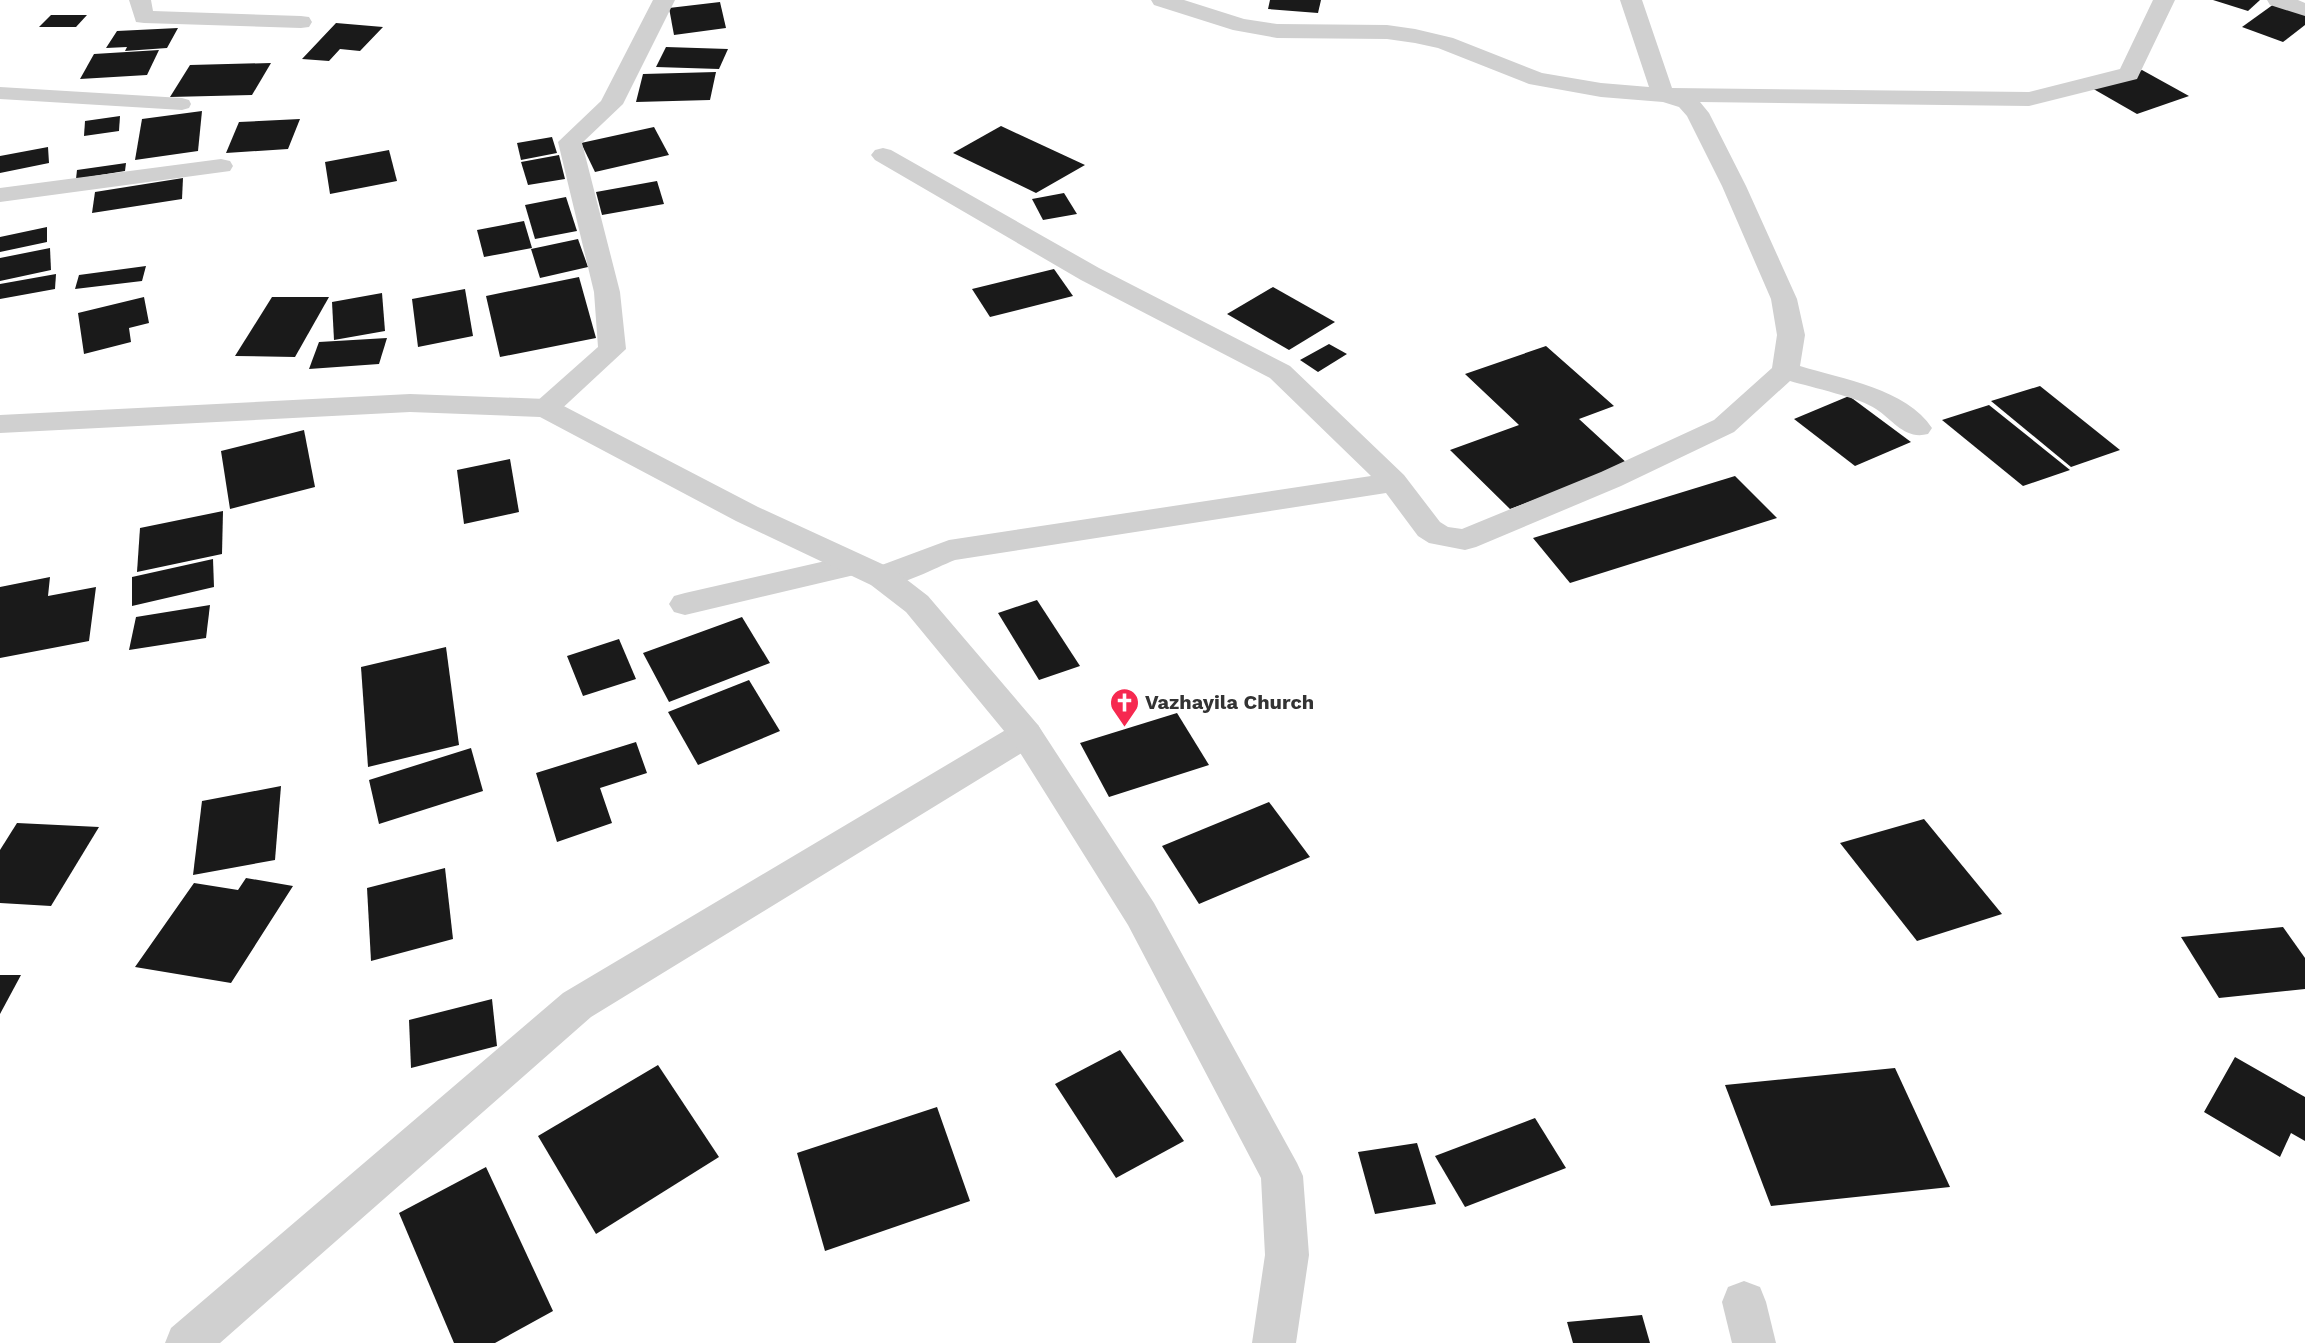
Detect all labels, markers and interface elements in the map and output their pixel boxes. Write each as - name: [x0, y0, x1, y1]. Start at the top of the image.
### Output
- church icon: Vazhayila Church: [1108, 686, 1140, 728]
- place label: Vazhayila Church: [1145, 690, 1314, 714]

